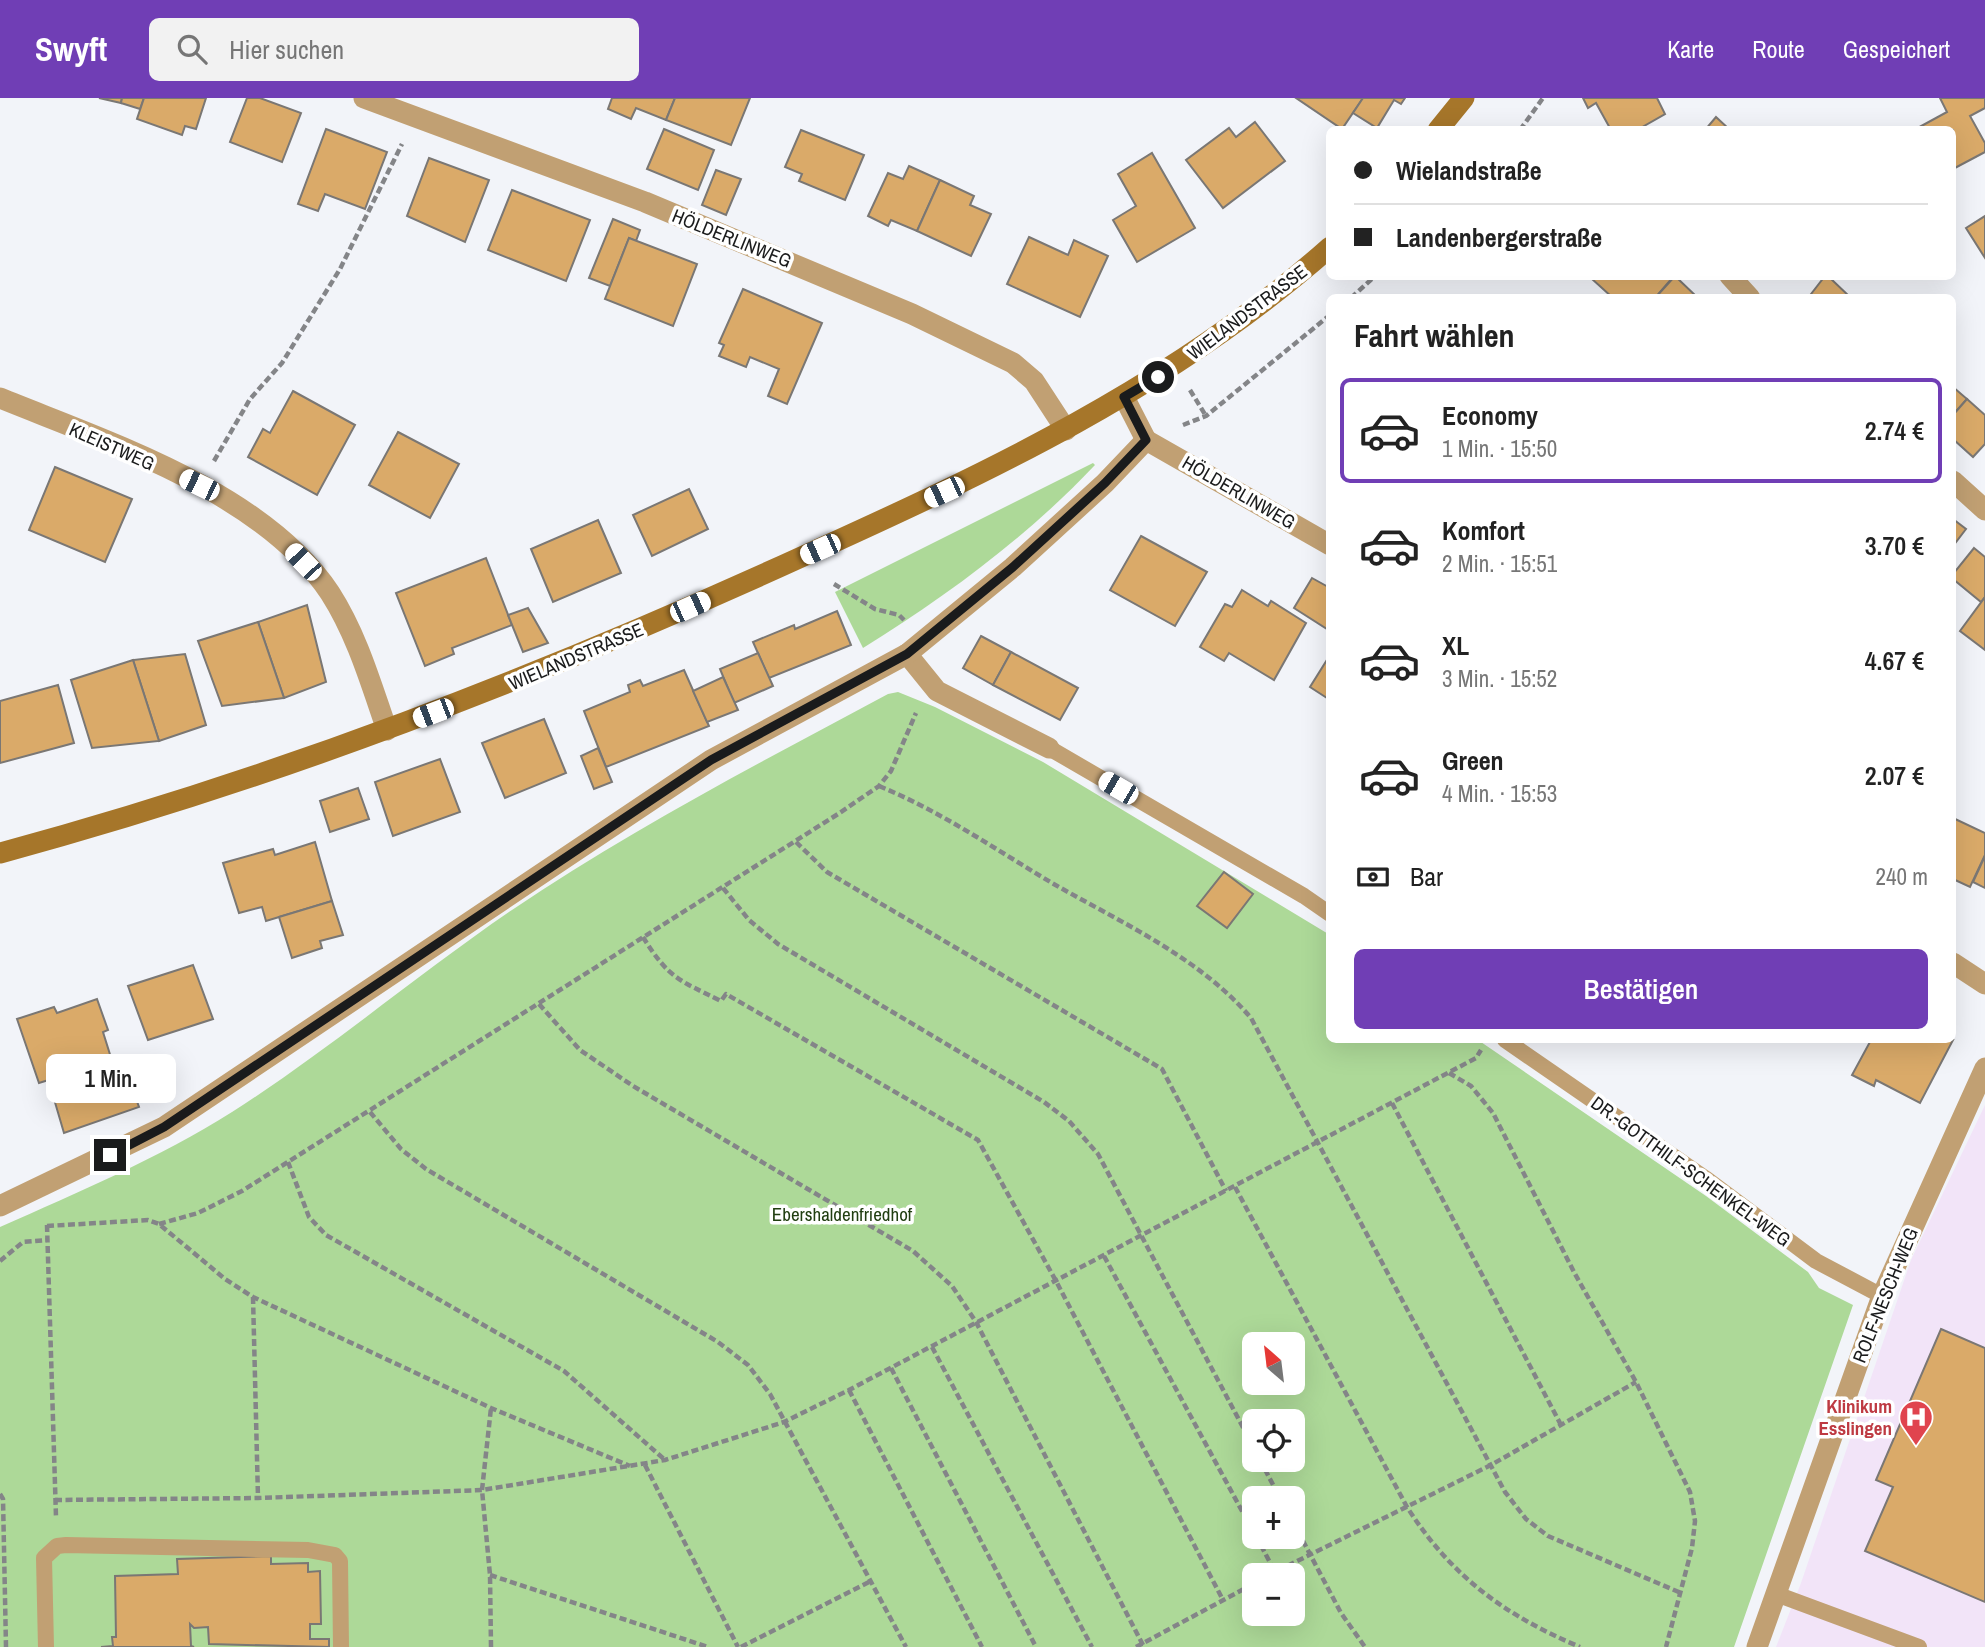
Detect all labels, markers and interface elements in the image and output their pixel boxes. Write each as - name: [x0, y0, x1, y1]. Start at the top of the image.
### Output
- search box: [149, 18, 639, 81]
- text: Swyft: [35, 27, 107, 71]
- icon: search: [173, 30, 211, 68]
- text: Hier suchen: [229, 32, 344, 67]
- text: Karte: [1667, 33, 1714, 65]
- text: Route: [1752, 33, 1805, 65]
- text: Gespeichert: [1843, 33, 1950, 65]
- text: Wielandstraße: [1396, 153, 1542, 188]
- street label: HÖLDERLINWEG: [669, 202, 795, 274]
- text: Landenbergerstraße: [1396, 220, 1602, 255]
- street label: WIELANDSTRASSE: [1182, 258, 1312, 366]
- text: Fahrt wählen: [1354, 314, 1515, 357]
- route start: [1142, 361, 1174, 393]
- text: Economy: [1442, 398, 1538, 433]
- icon: car: [1358, 399, 1421, 462]
- text: 2.74 €: [1865, 413, 1924, 448]
- street label: KLEISTWEG: [65, 416, 159, 476]
- text: 1 Min. · 15:50: [1442, 433, 1557, 464]
- street label: HÖLDERLINWEG: [1178, 449, 1300, 535]
- car: [176, 466, 223, 504]
- car: [921, 474, 968, 510]
- text: Komfort: [1442, 513, 1525, 548]
- icon: car: [1358, 514, 1421, 577]
- text: 3.70 €: [1865, 528, 1924, 563]
- car: [797, 531, 844, 567]
- car: [281, 540, 326, 584]
- text: 2 Min. · 15:51: [1442, 548, 1557, 579]
- car: [667, 589, 714, 625]
- street label: WIELANDSTRASSE: [505, 616, 647, 696]
- text: XL: [1442, 628, 1469, 663]
- icon: car: [1358, 629, 1421, 692]
- text: 4.67 €: [1865, 643, 1924, 678]
- text: 3 Min. · 15:52: [1442, 663, 1557, 694]
- car: [410, 696, 457, 730]
- text: Green: [1442, 743, 1504, 778]
- icon: car: [1358, 744, 1421, 807]
- text: 2.07 €: [1865, 758, 1924, 793]
- car: [1095, 768, 1142, 808]
- text: 4 Min. · 15:53: [1442, 778, 1557, 809]
- icon: cash: [1354, 858, 1392, 896]
- text: Bar: [1410, 859, 1443, 894]
- text: 240 m: [1876, 861, 1928, 892]
- button: Bestätigen: [1354, 949, 1928, 1029]
- callout: 1 Min.: [45, 1054, 175, 1102]
- text: 1 Min.: [84, 1063, 138, 1094]
- street label: DR.-GOTTHILF-SCHENKEL-WEG: [1586, 1090, 1796, 1252]
- route end: [94, 1139, 126, 1171]
- park label: Ebershaldenfriedhof: [772, 1201, 913, 1227]
- street label: ROLF-NESCH-WEG: [1846, 1224, 1924, 1366]
- north arrow: [1242, 1332, 1306, 1395]
- map controls: [1242, 1332, 1305, 1626]
- place label: Klinikum Esslingen: [1818, 1393, 1892, 1441]
- hospital icon: Klinikum Esslingen: [1897, 1398, 1935, 1447]
- button: locate: [1242, 1409, 1305, 1472]
- button: +: [1242, 1486, 1305, 1549]
- button: −: [1242, 1563, 1305, 1626]

